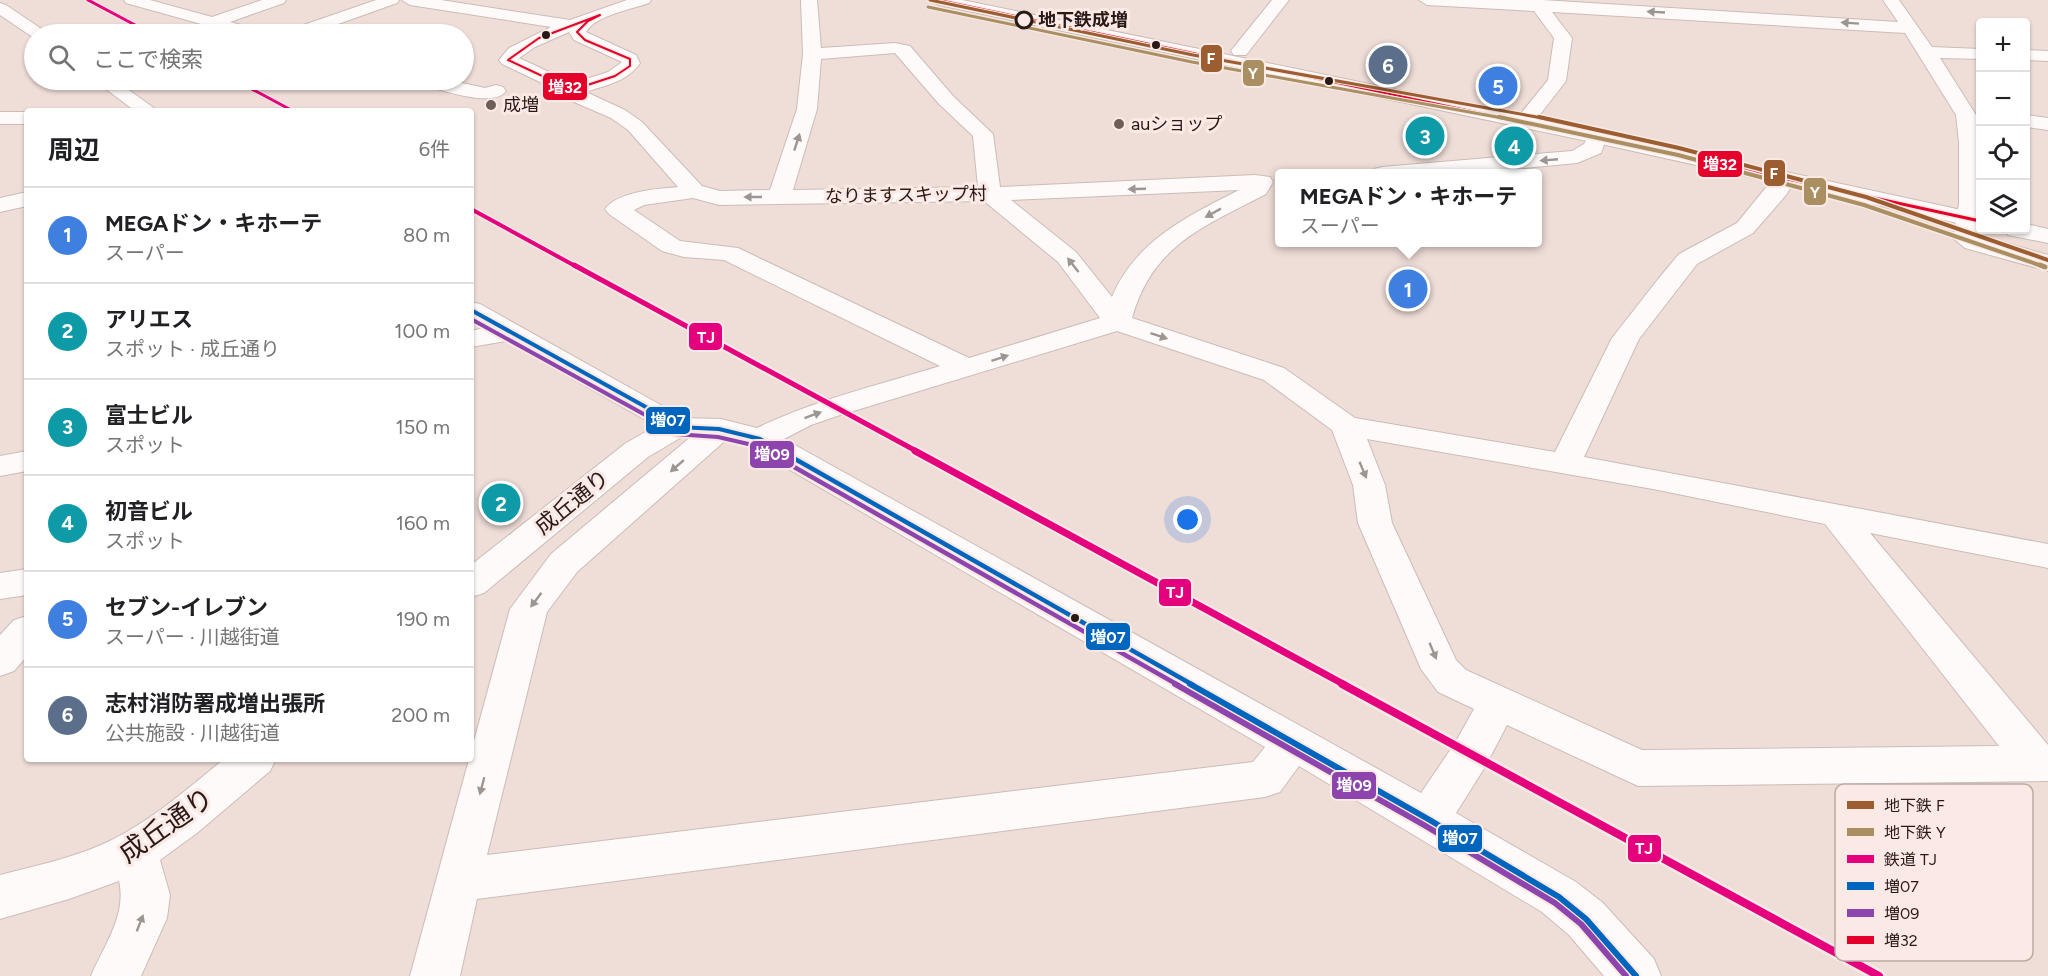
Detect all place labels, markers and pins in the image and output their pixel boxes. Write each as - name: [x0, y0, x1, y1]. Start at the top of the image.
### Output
- place label: 地下鉄成増: [1038, 9, 1128, 31]
- marker: 地下鉄成増: [1015, 11, 1033, 29]
- unlabelled marker: [540, 29, 552, 41]
- unlabelled marker: [1150, 39, 1162, 51]
- pin: 6: [1368, 42, 1408, 88]
- pin: 5: [1478, 64, 1518, 109]
- unlabelled marker: [1323, 75, 1335, 87]
- place label: 成増: [503, 94, 539, 116]
- marker: 成増: [484, 98, 498, 112]
- place label: auショップ: [1131, 113, 1222, 135]
- pin: 3: [1406, 114, 1444, 158]
- marker: auショップ: [1112, 117, 1126, 131]
- pin: 4: [1494, 124, 1534, 168]
- pin: 1: [1388, 266, 1428, 312]
- pin: 2: [482, 480, 520, 526]
- unlabelled marker: [1069, 612, 1081, 624]

